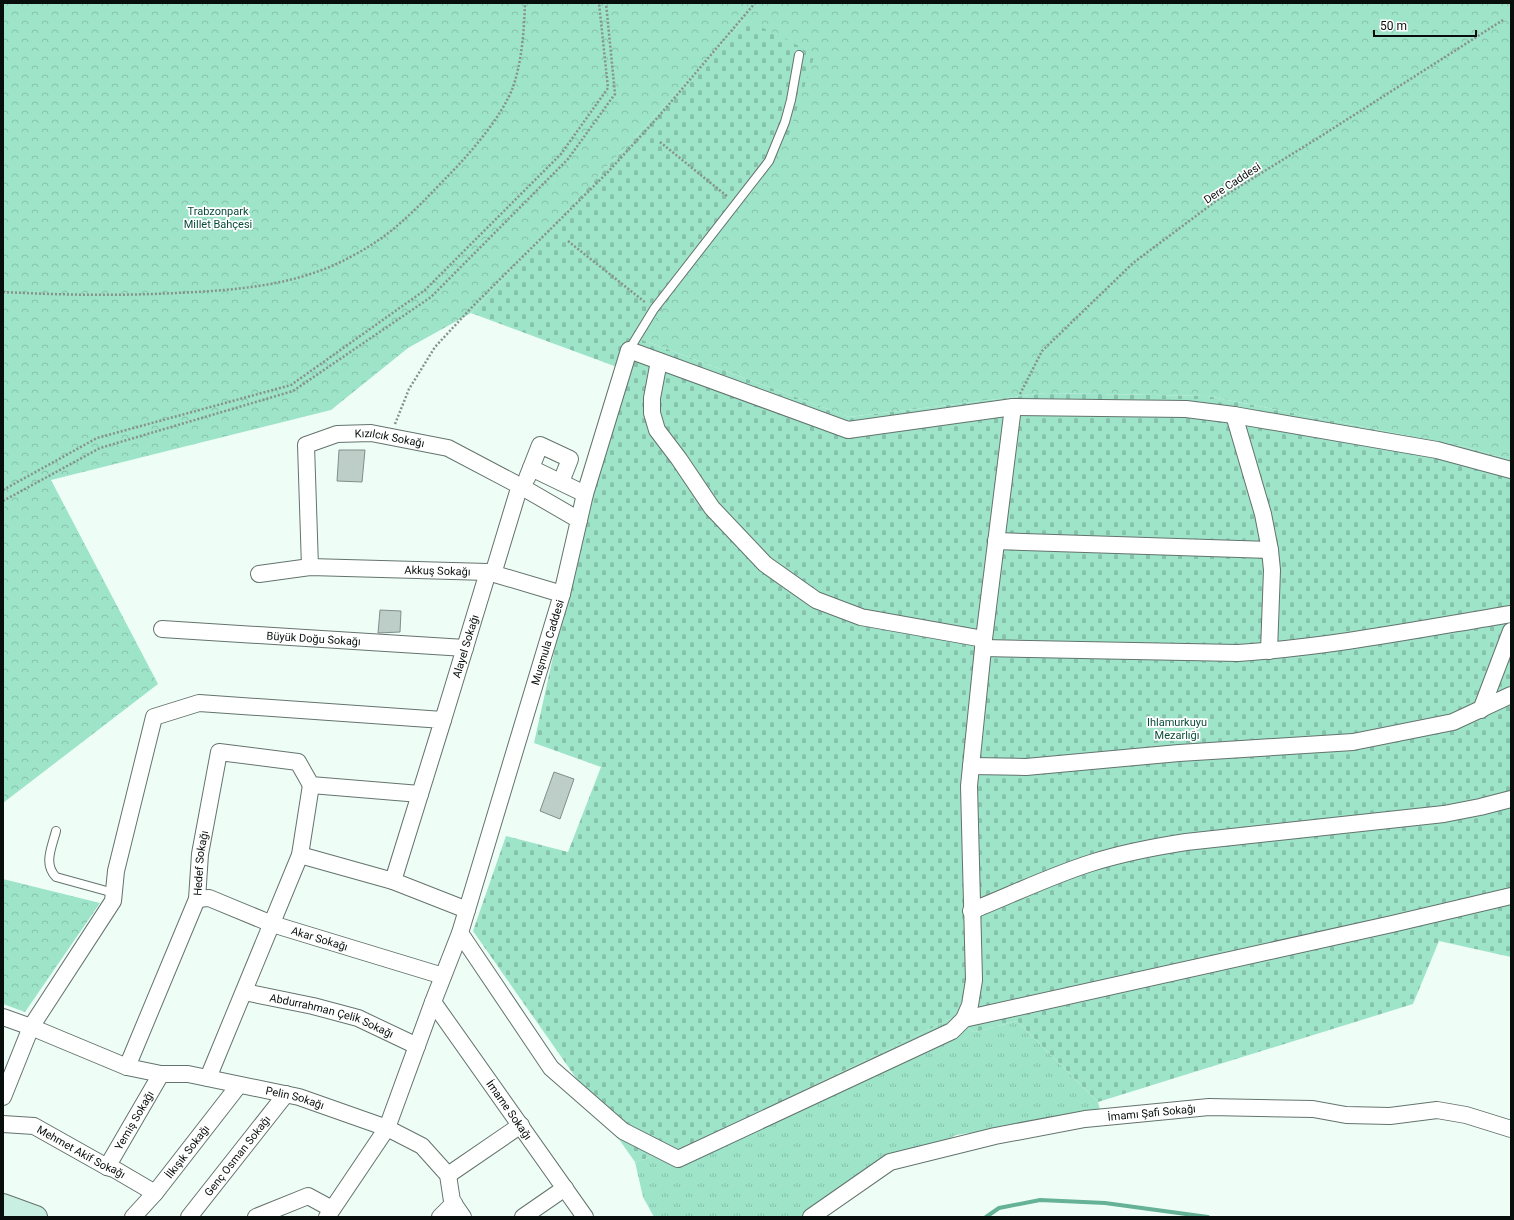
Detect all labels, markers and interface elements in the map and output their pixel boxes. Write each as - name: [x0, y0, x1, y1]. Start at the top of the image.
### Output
- scale bar: [1374, 12, 1476, 38]
- text: 50 m: [1380, 19, 1407, 33]
- street label: Dere Caddesi: [1201, 160, 1263, 207]
- park label: Trabzonpark Millet Bahçesi: [184, 205, 252, 231]
- street label: Kızılcık Sokağı: [355, 427, 425, 450]
- street label: Akkuş Sokağı: [404, 564, 471, 579]
- street label: Muşmula Caddesi: [529, 598, 567, 687]
- street label: Alayel Sokağı: [450, 613, 482, 680]
- street label: Büyük Doğu Sokağı: [266, 630, 361, 648]
- park label: Ihlamurkuyu Mezarlığı: [1147, 716, 1207, 742]
- street label: Hedef Sokağı: [191, 830, 211, 896]
- street label: Akar Sokağı: [290, 924, 349, 954]
- street label: Abdurrahman Çelik Sokağı: [268, 991, 396, 1041]
- street label: İmame Sokağı: [483, 1078, 534, 1142]
- street label: Pelin Sokağı: [264, 1084, 326, 1112]
- street label: Yemiş Sokağı: [112, 1089, 157, 1152]
- street label: İmamı Şafi Sokağı: [1107, 1102, 1196, 1124]
- street label: Genç Osman Sokağı: [202, 1113, 273, 1199]
- street label: Mehmet Akif Sokağı: [35, 1123, 128, 1181]
- street label: İlkışık Sokağı: [163, 1123, 212, 1181]

